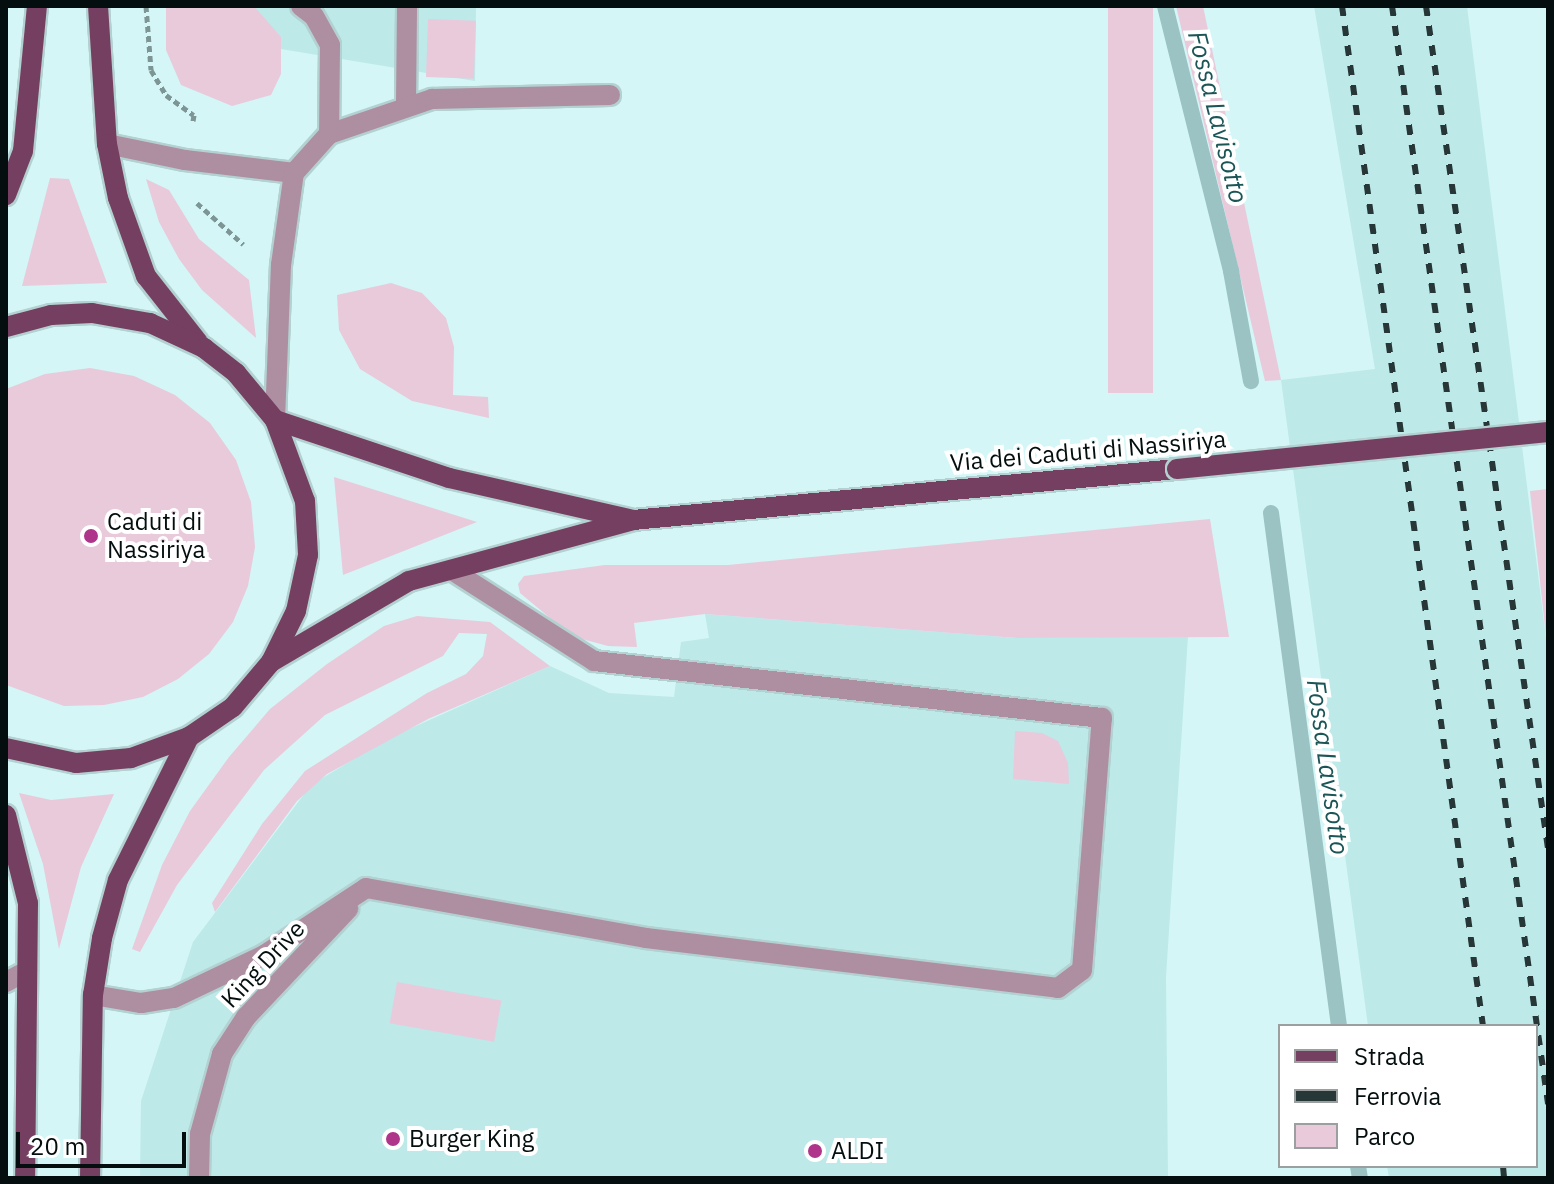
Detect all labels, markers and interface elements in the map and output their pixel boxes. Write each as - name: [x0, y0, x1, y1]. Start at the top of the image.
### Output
- water label: Fossa Lavisotto: [1181, 27, 1255, 207]
- street label: Via dei Caduti di Nassiriya: [949, 425, 1227, 477]
- place label: Caduti di Nassiriya: [107, 508, 205, 564]
- marker: Caduti di Nassiriya: [82, 527, 100, 545]
- water label: Fossa Lavisotto: [1300, 677, 1356, 857]
- street label: King Drive: [215, 914, 311, 1014]
- legend: [1278, 1024, 1538, 1168]
- text: Strada: [1354, 1040, 1425, 1072]
- text: Ferrovia: [1354, 1080, 1441, 1112]
- scale bar: [20, 1116, 190, 1166]
- text: Parco: [1354, 1120, 1415, 1152]
- place label: Burger King: [409, 1125, 534, 1153]
- text: 20 m: [30, 1130, 85, 1162]
- marker: Burger King: [384, 1130, 402, 1148]
- place label: ALDI: [831, 1137, 884, 1165]
- marker: ALDI: [806, 1142, 824, 1160]

